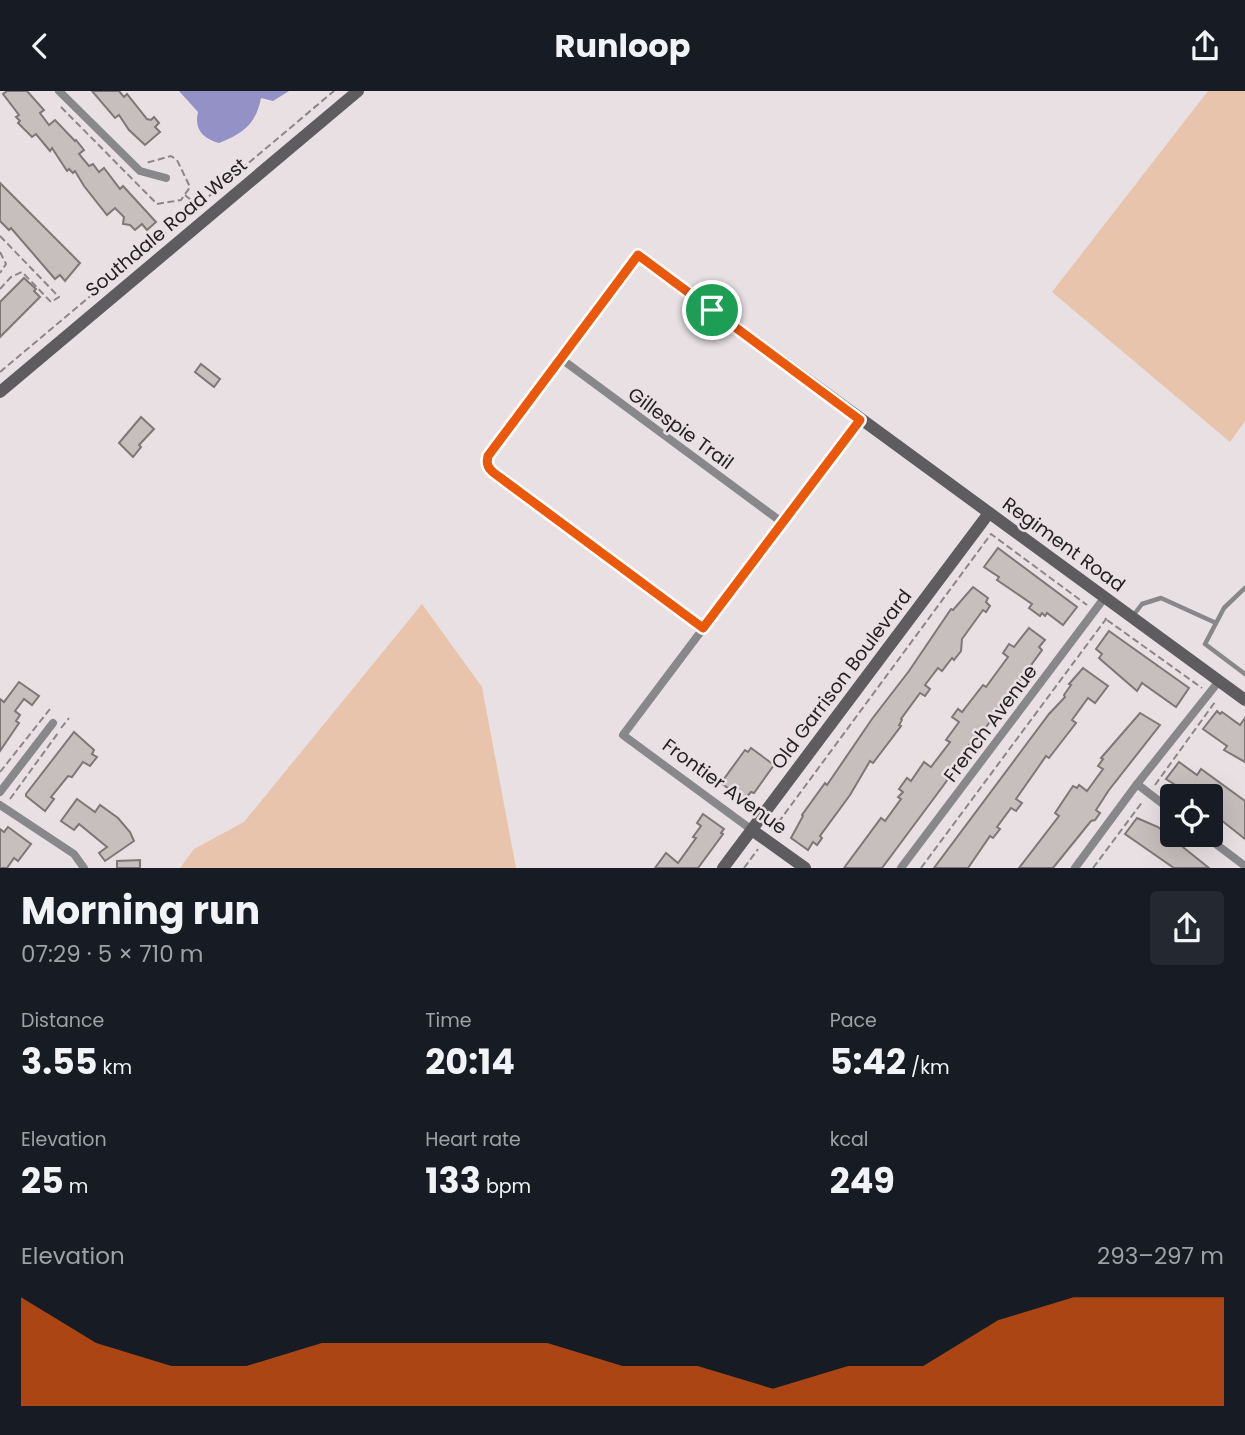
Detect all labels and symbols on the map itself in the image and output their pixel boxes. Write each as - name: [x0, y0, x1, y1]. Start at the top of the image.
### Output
- street label: Southdale Road West: [80, 152, 253, 303]
- pin: [682, 280, 742, 340]
- street label: Gillespie Trail: [622, 381, 739, 476]
- street label: Regiment Road: [997, 491, 1131, 598]
- street label: Old Garrison Boulevard: [765, 584, 918, 775]
- street label: French Avenue: [937, 659, 1044, 788]
- street label: Frontier Avenue: [657, 732, 792, 841]

